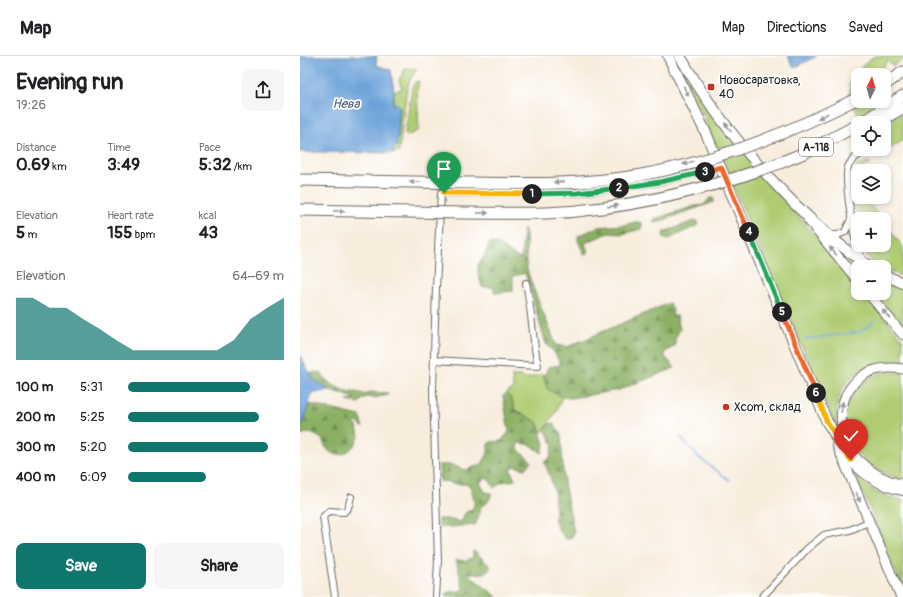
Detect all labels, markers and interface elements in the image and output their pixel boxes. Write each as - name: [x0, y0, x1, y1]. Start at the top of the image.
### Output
- text: Map: [20, 16, 51, 40]
- text: Map: [722, 19, 745, 36]
- text: Directions: [767, 19, 826, 36]
- text: Saved: [848, 19, 883, 36]
- text: Evening run: [16, 68, 124, 96]
- north arrow: [851, 68, 891, 108]
- map controls: [851, 68, 891, 300]
- button: share: [242, 69, 284, 111]
- place label: Новосаратовка, 40: [719, 73, 801, 102]
- marker: Новосаратовка, 40: [706, 82, 716, 92]
- one-way arrow: [683, 85, 689, 96]
- water label: Нева: [332, 96, 360, 112]
- text: 19:26: [16, 97, 46, 113]
- one-way arrow: [817, 113, 829, 119]
- button: locate: [851, 116, 891, 156]
- one-way arrow: [724, 121, 732, 132]
- road number: А-118: [799, 138, 833, 156]
- text: Distance: [16, 141, 56, 154]
- text: Time: [107, 141, 130, 154]
- text: Pace: [199, 141, 220, 154]
- pin: [427, 152, 461, 193]
- text: 0.69: [16, 154, 50, 175]
- text: 3:49: [107, 154, 140, 175]
- text: 5:32: [199, 154, 231, 175]
- icon: arrive: [433, 158, 455, 180]
- text: km: [50, 160, 67, 173]
- text: /km: [231, 160, 252, 173]
- one-way arrow: [681, 160, 693, 166]
- pin: 3: [695, 162, 715, 182]
- button: layers: [851, 164, 891, 204]
- text: 3: [702, 165, 708, 178]
- pin: 2: [609, 178, 629, 198]
- one-way arrow: [408, 179, 421, 185]
- one-way arrow: [553, 179, 565, 186]
- text: 2: [616, 181, 622, 194]
- pin: 1: [522, 184, 542, 204]
- text: 1: [530, 187, 534, 200]
- one-way arrow: [607, 203, 619, 209]
- one-way arrow: [333, 208, 346, 214]
- text: Elevation: [16, 209, 58, 222]
- text: Heart rate: [107, 209, 154, 222]
- text: kcal: [199, 209, 217, 222]
- one-way arrow: [477, 210, 490, 216]
- button: +: [851, 212, 891, 252]
- text: 5: [16, 222, 25, 243]
- text: 155: [107, 222, 132, 243]
- text: 43: [199, 222, 218, 243]
- pin: 4: [739, 222, 759, 242]
- text: 4: [746, 225, 752, 238]
- text: m: [25, 228, 37, 241]
- text: bpm: [132, 228, 155, 241]
- one-way arrow: [828, 246, 838, 256]
- button: −: [851, 260, 891, 300]
- text: Elevation: [16, 268, 66, 284]
- text: 64–69 m: [233, 268, 284, 284]
- pin: 5: [772, 302, 792, 322]
- text: 5: [779, 305, 785, 318]
- one-way arrow: [881, 309, 890, 319]
- text: 100 m: [16, 379, 53, 395]
- text: 5:31: [80, 379, 103, 395]
- pin: 6: [806, 383, 826, 403]
- text: 6: [813, 386, 819, 399]
- place label: Xсom, склад: [734, 400, 801, 415]
- one-way arrow: [839, 401, 845, 413]
- marker: Xсom, склад: [721, 402, 731, 412]
- text: 200 m: [16, 409, 55, 425]
- text: 5:25: [80, 409, 105, 425]
- pin: [834, 419, 868, 460]
- icon: check: [840, 425, 862, 447]
- text: 300 m: [16, 439, 55, 455]
- text: 5:20: [80, 439, 107, 455]
- text: 400 m: [16, 469, 56, 485]
- text: 6:09: [80, 469, 107, 485]
- one-way arrow: [855, 491, 861, 503]
- button: Save: [16, 543, 146, 589]
- button: Share: [154, 543, 284, 589]

